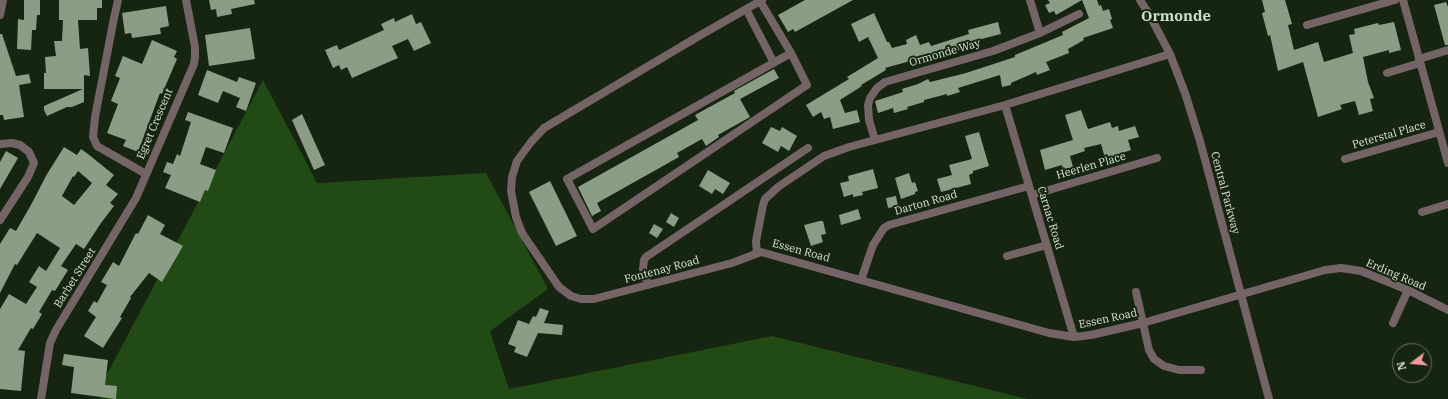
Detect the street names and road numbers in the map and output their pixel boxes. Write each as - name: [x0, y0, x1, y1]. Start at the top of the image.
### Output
- street label: Ormonde Way: [908, 37, 982, 69]
- street label: Egret Crescent: [134, 87, 176, 161]
- street label: Peterstal Place: [1351, 118, 1427, 152]
- street label: Heerlen Place: [1055, 150, 1127, 182]
- street label: Central Parkway: [1208, 150, 1242, 236]
- street label: Carnac Road: [1034, 185, 1066, 251]
- street label: Darton Road: [893, 188, 959, 218]
- street label: Essen Road: [771, 237, 831, 265]
- street label: Barbet Street: [51, 246, 99, 310]
- street label: Fontenay Road: [623, 254, 701, 286]
- street label: Erding Road: [1364, 256, 1428, 294]
- street label: Essen Road: [1078, 306, 1138, 332]

